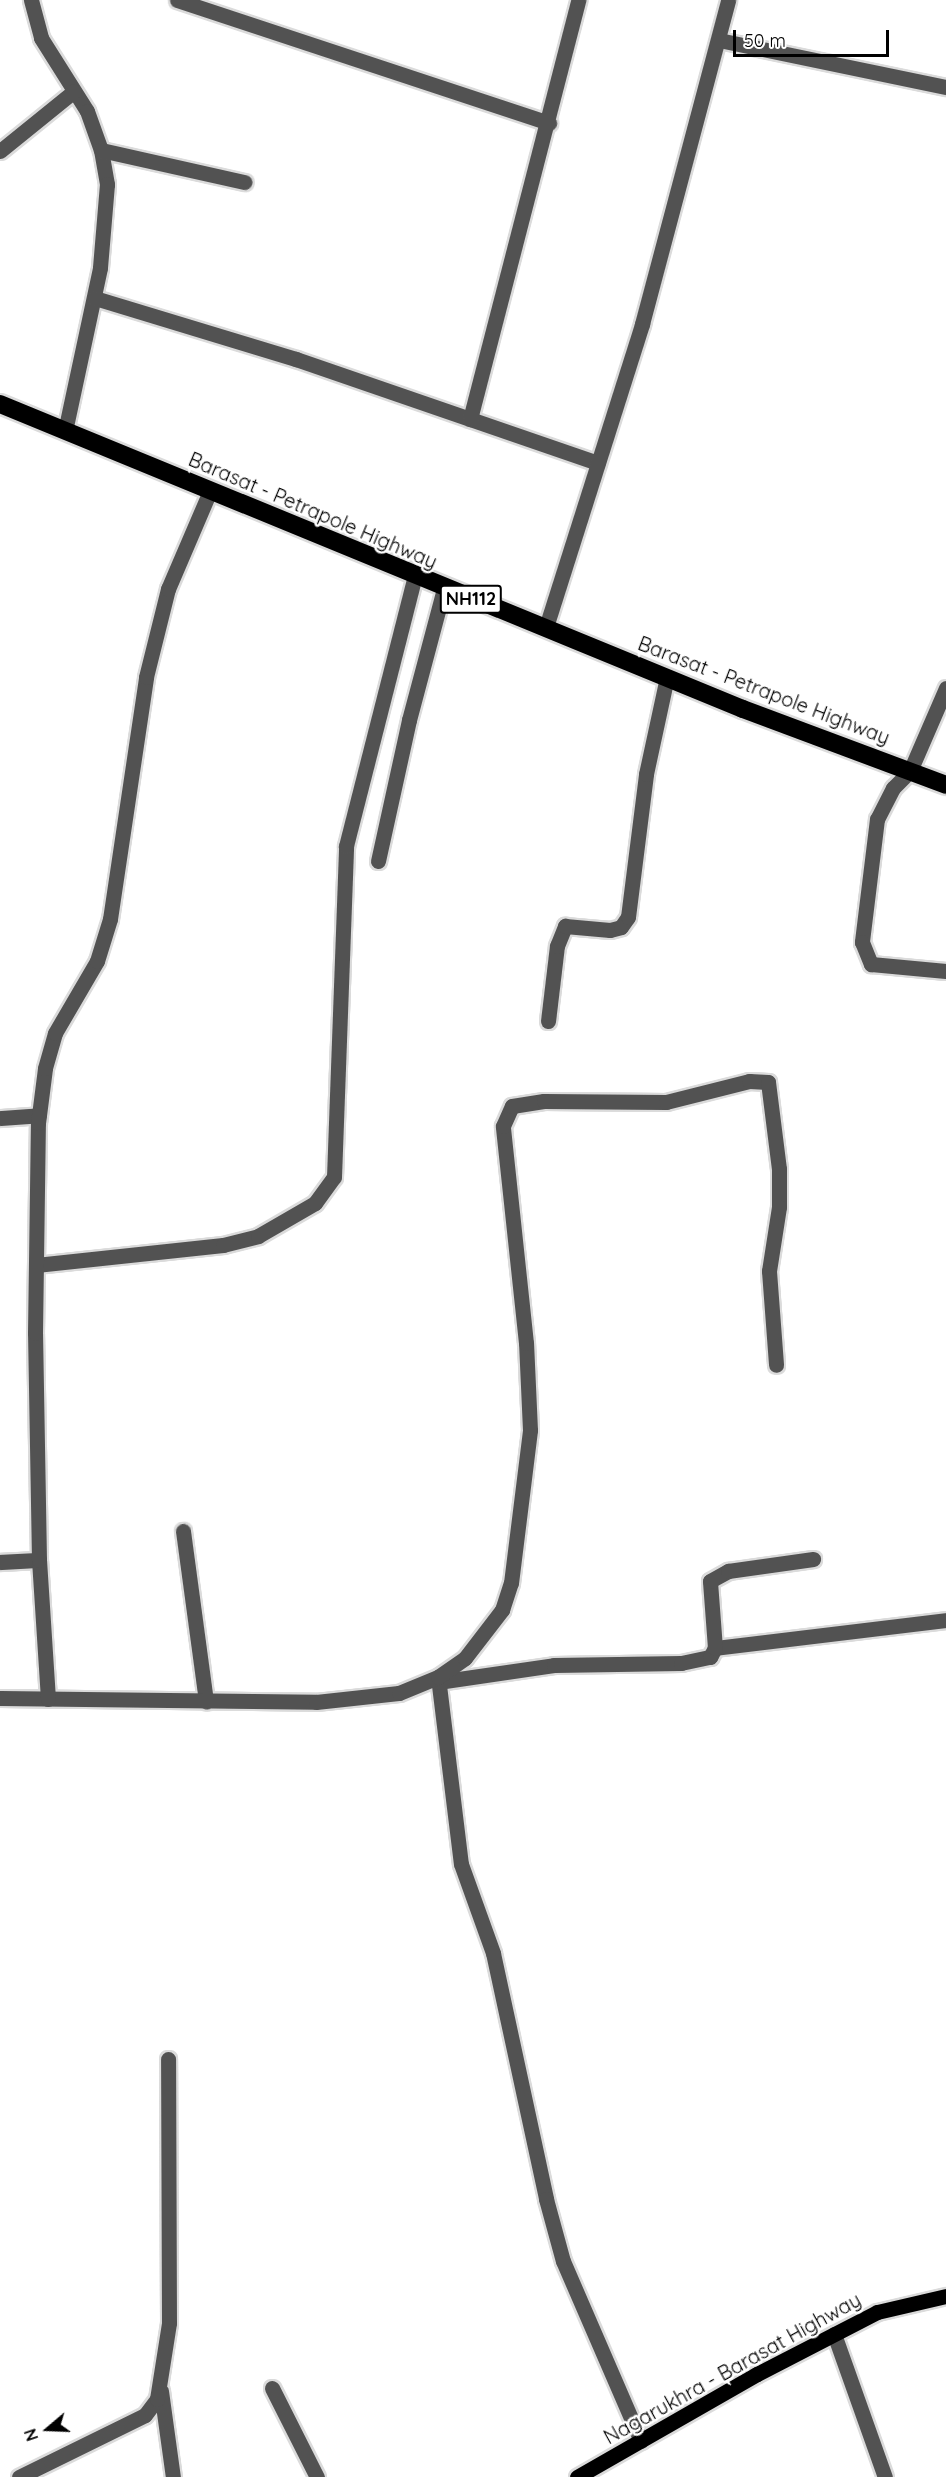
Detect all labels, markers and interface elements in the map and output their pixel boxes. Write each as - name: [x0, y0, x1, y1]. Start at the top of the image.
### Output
- scale bar: [736, 18, 892, 56]
- text: 50 m: [744, 29, 786, 52]
- street label: Barasat - Petrapole Highway: [185, 447, 441, 573]
- road number: NH112: [440, 584, 502, 614]
- street label: Barasat - Petrapole Highway: [635, 631, 893, 749]
- street label: Nagarukhra - Barasat Highway: [599, 2287, 865, 2449]
- north arrow: [18, 2399, 78, 2459]
- text: N: [20, 2426, 42, 2444]

